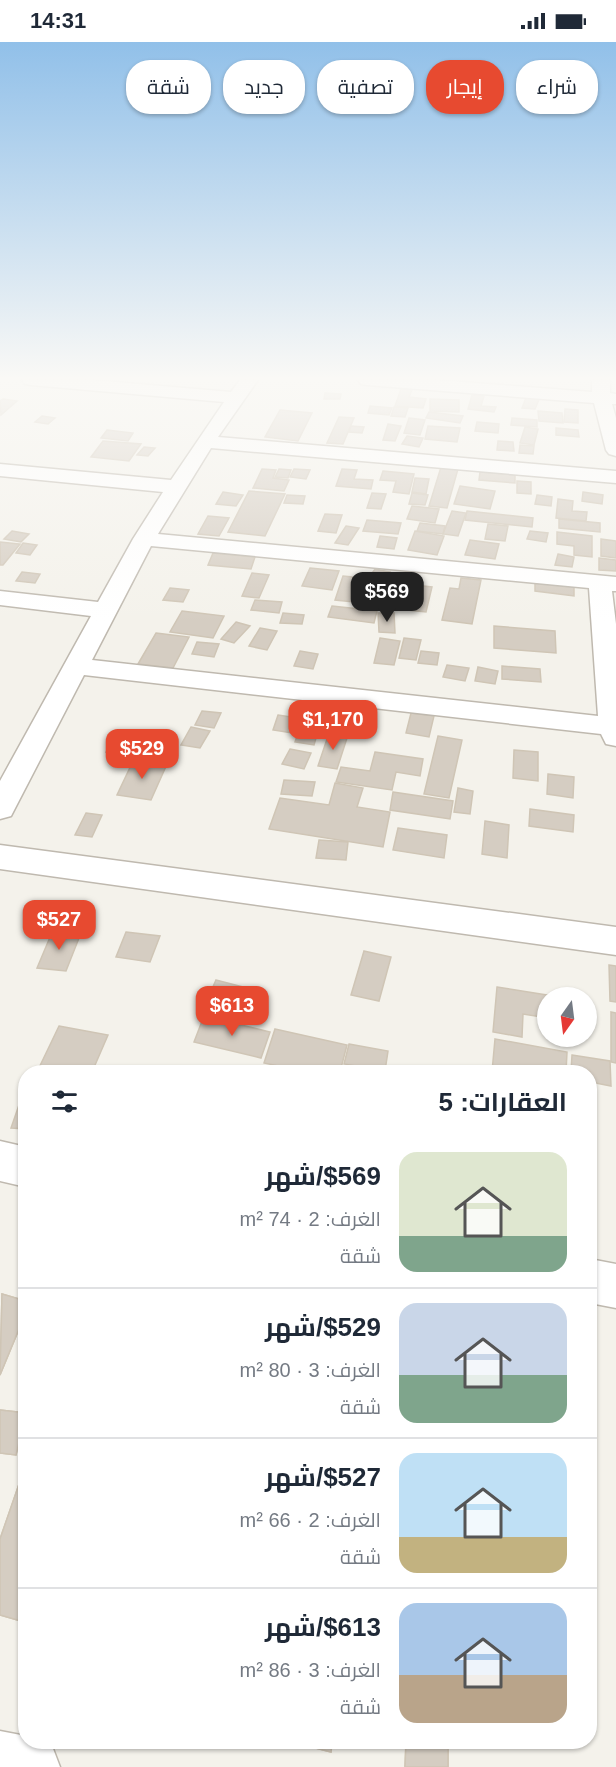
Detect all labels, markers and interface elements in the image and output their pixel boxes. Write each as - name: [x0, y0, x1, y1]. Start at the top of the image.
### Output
- text: 14:31: [30, 8, 86, 33]
- chip: شقة: [126, 60, 211, 114]
- chip: جديد: [223, 60, 305, 114]
- chip: تصفية: [317, 60, 414, 114]
- chip: إيجار: [426, 60, 504, 114]
- chip: شراء: [516, 60, 598, 114]
- pin: $569: [351, 572, 423, 623]
- text: $569: [365, 580, 409, 602]
- pin: $1,170: [284, 700, 382, 751]
- text: $1,170: [302, 708, 364, 730]
- pin: $529: [106, 729, 178, 780]
- text: $529: [120, 737, 164, 759]
- pin: $527: [23, 900, 95, 951]
- text: $527: [37, 908, 81, 930]
- pin: $613: [196, 986, 268, 1037]
- north arrow: [537, 987, 597, 1047]
- map controls: [537, 987, 597, 1047]
- text: $613: [210, 994, 254, 1016]
- icon: filters: [48, 1085, 81, 1118]
- text: العقارات: 5: [439, 1087, 567, 1117]
- text: $569/شهر: [265, 1161, 381, 1191]
- icon: home: [447, 1176, 519, 1248]
- text: الغرف: 2 · 74 m²: [240, 1208, 381, 1230]
- text: شقة: [340, 1245, 381, 1267]
- text: $529/شهر: [265, 1312, 381, 1342]
- icon: home: [447, 1327, 519, 1399]
- text: الغرف: 3 · 80 m²: [240, 1359, 381, 1381]
- text: شقة: [340, 1396, 381, 1418]
- text: $527/شهر: [265, 1462, 381, 1492]
- icon: home: [447, 1477, 519, 1549]
- text: الغرف: 2 · 66 m²: [240, 1509, 381, 1531]
- text: شقة: [340, 1546, 381, 1568]
- text: $613/شهر: [265, 1612, 381, 1642]
- icon: home: [447, 1627, 519, 1699]
- text: الغرف: 3 · 86 m²: [240, 1659, 381, 1681]
- text: شقة: [340, 1696, 381, 1718]

